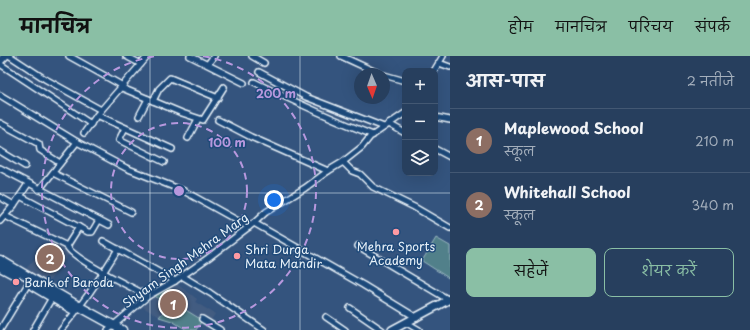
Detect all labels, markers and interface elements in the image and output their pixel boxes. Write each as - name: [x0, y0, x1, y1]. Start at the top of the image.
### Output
- text: मानचित्र: [20, 11, 91, 39]
- text: होम: [509, 16, 533, 37]
- text: मानचित्र: [555, 16, 607, 37]
- text: परिचय: [629, 16, 673, 37]
- text: संपर्क: [695, 16, 730, 37]
- text: आस-पास: [466, 67, 545, 93]
- north arrow: [354, 68, 390, 104]
- map controls: [402, 68, 438, 176]
- button: +: [402, 68, 438, 104]
- text: 2 नतीजे: [687, 71, 734, 90]
- text: 200 m: [256, 84, 296, 102]
- button: −: [402, 104, 438, 140]
- text: Maplewood School: [504, 116, 644, 139]
- text: 1: [476, 131, 482, 150]
- text: 210 m: [695, 131, 734, 150]
- text: 100 m: [208, 133, 246, 151]
- button: layers: [402, 140, 438, 176]
- text: स्कूल: [504, 141, 535, 160]
- text: Whitehall School: [504, 180, 631, 203]
- centre of rings: [172, 184, 186, 198]
- your location: [264, 190, 284, 210]
- text: 2: [474, 195, 484, 214]
- text: 340 m: [691, 195, 734, 214]
- text: स्कूल: [504, 205, 535, 224]
- street label: Shyam Singh Mehra Marg: [118, 208, 252, 312]
- marker: Mehra Sports Academy: [391, 227, 401, 237]
- place label: Mehra Sports Academy: [357, 237, 436, 269]
- place label: Shri Durga Mata Mandir: [245, 240, 322, 272]
- pin: 2: [37, 243, 63, 273]
- button: सहेजें: [466, 248, 596, 297]
- button: शेयर करें: [604, 248, 734, 297]
- marker: Shri Durga Mata Mandir: [232, 251, 242, 261]
- place label: Bank of Baroda: [24, 273, 114, 291]
- marker: Bank of Baroda: [11, 277, 21, 287]
- pin: 1: [160, 289, 186, 319]

